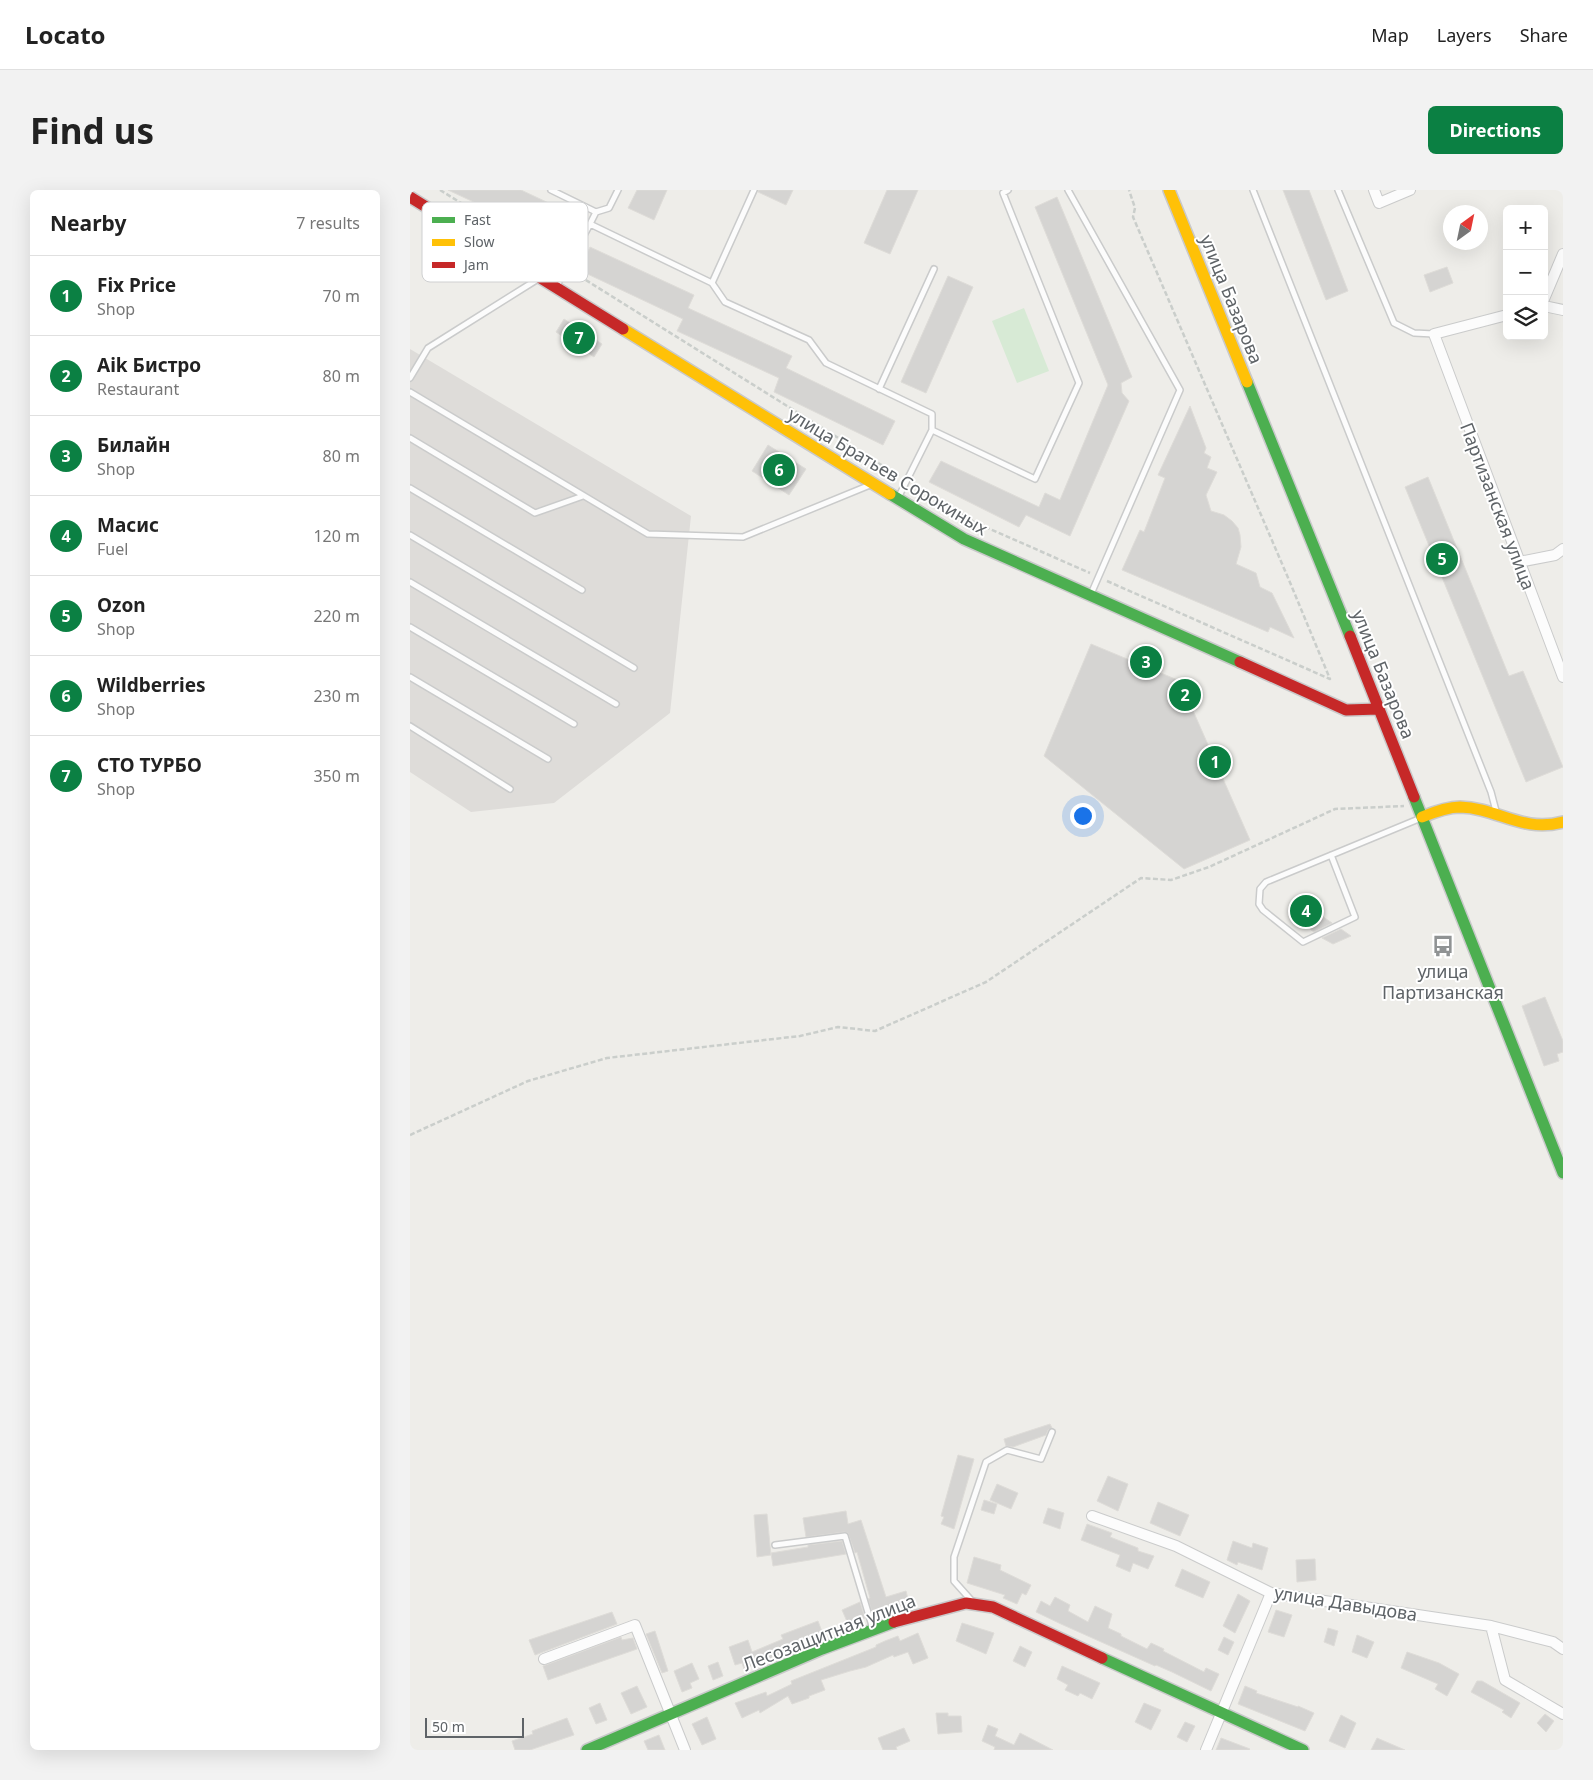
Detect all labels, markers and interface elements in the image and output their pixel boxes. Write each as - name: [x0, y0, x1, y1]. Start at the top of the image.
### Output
- text: Locato: [25, 18, 106, 51]
- text: Map: [1371, 23, 1409, 47]
- text: Layers: [1437, 23, 1492, 47]
- text: Share: [1520, 23, 1568, 47]
- button: Directions: [1428, 106, 1563, 154]
- text: Find us: [30, 107, 154, 154]
- legend: [422, 202, 588, 282]
- north arrow: [1443, 205, 1488, 250]
- map controls: [1503, 205, 1548, 340]
- button: +: [1503, 205, 1548, 250]
- text: Nearby: [50, 209, 126, 237]
- text: Fast: [464, 210, 491, 229]
- text: 7 results: [296, 212, 360, 234]
- street label: улица Базарова: [1195, 231, 1269, 367]
- text: Slow: [464, 232, 495, 251]
- button: −: [1503, 250, 1548, 295]
- text: Jam: [462, 255, 489, 274]
- text: Fix Price: [97, 272, 176, 298]
- text: 1: [61, 285, 71, 307]
- text: 70 m: [323, 285, 360, 307]
- button: layers: [1503, 295, 1548, 340]
- text: Shop: [97, 298, 135, 320]
- pin: 7: [563, 319, 595, 357]
- text: Aik Бистро: [97, 352, 201, 378]
- text: 2: [61, 365, 71, 387]
- text: 80 m: [323, 365, 360, 387]
- text: Restaurant: [97, 378, 179, 400]
- street label: улица Братьев Сорокиных: [784, 402, 993, 541]
- street label: Партизанская улица: [1455, 419, 1541, 593]
- text: Билайн: [97, 432, 171, 458]
- text: 3: [61, 445, 71, 467]
- text: 80 m: [323, 445, 360, 467]
- pin: 6: [763, 451, 795, 489]
- text: Shop: [97, 458, 135, 480]
- text: Масис: [97, 512, 159, 538]
- text: 4: [61, 525, 71, 547]
- text: 120 m: [313, 525, 360, 547]
- text: Fuel: [97, 538, 128, 560]
- pin: 5: [1426, 540, 1458, 578]
- text: Ozon: [97, 592, 146, 618]
- text: 5: [61, 605, 71, 627]
- text: 220 m: [313, 605, 360, 627]
- street label: улица Базарова: [1347, 606, 1421, 742]
- text: Shop: [97, 618, 135, 640]
- pin: 3: [1130, 643, 1162, 681]
- text: Wildberries: [97, 672, 206, 698]
- pin: 2: [1169, 676, 1201, 714]
- text: 6: [61, 685, 71, 707]
- text: 230 m: [313, 685, 360, 707]
- text: Shop: [97, 698, 135, 720]
- pin: 1: [1199, 743, 1231, 781]
- text: СТО ТУРБО: [97, 752, 202, 778]
- text: 7: [61, 765, 71, 787]
- text: 350 m: [313, 765, 360, 787]
- text: Shop: [97, 778, 135, 800]
- your location: [1070, 803, 1096, 829]
- pin: 4: [1290, 892, 1322, 930]
- bus stop icon: улица Партизанская: [1430, 933, 1456, 959]
- place label: улица Партизанская: [1382, 959, 1504, 1004]
- street label: улица Давыдова: [1273, 1580, 1419, 1626]
- street label: Лесозащитная улица: [739, 1588, 919, 1676]
- scale bar: [425, 1715, 524, 1738]
- text: 50 m: [432, 1717, 465, 1736]

